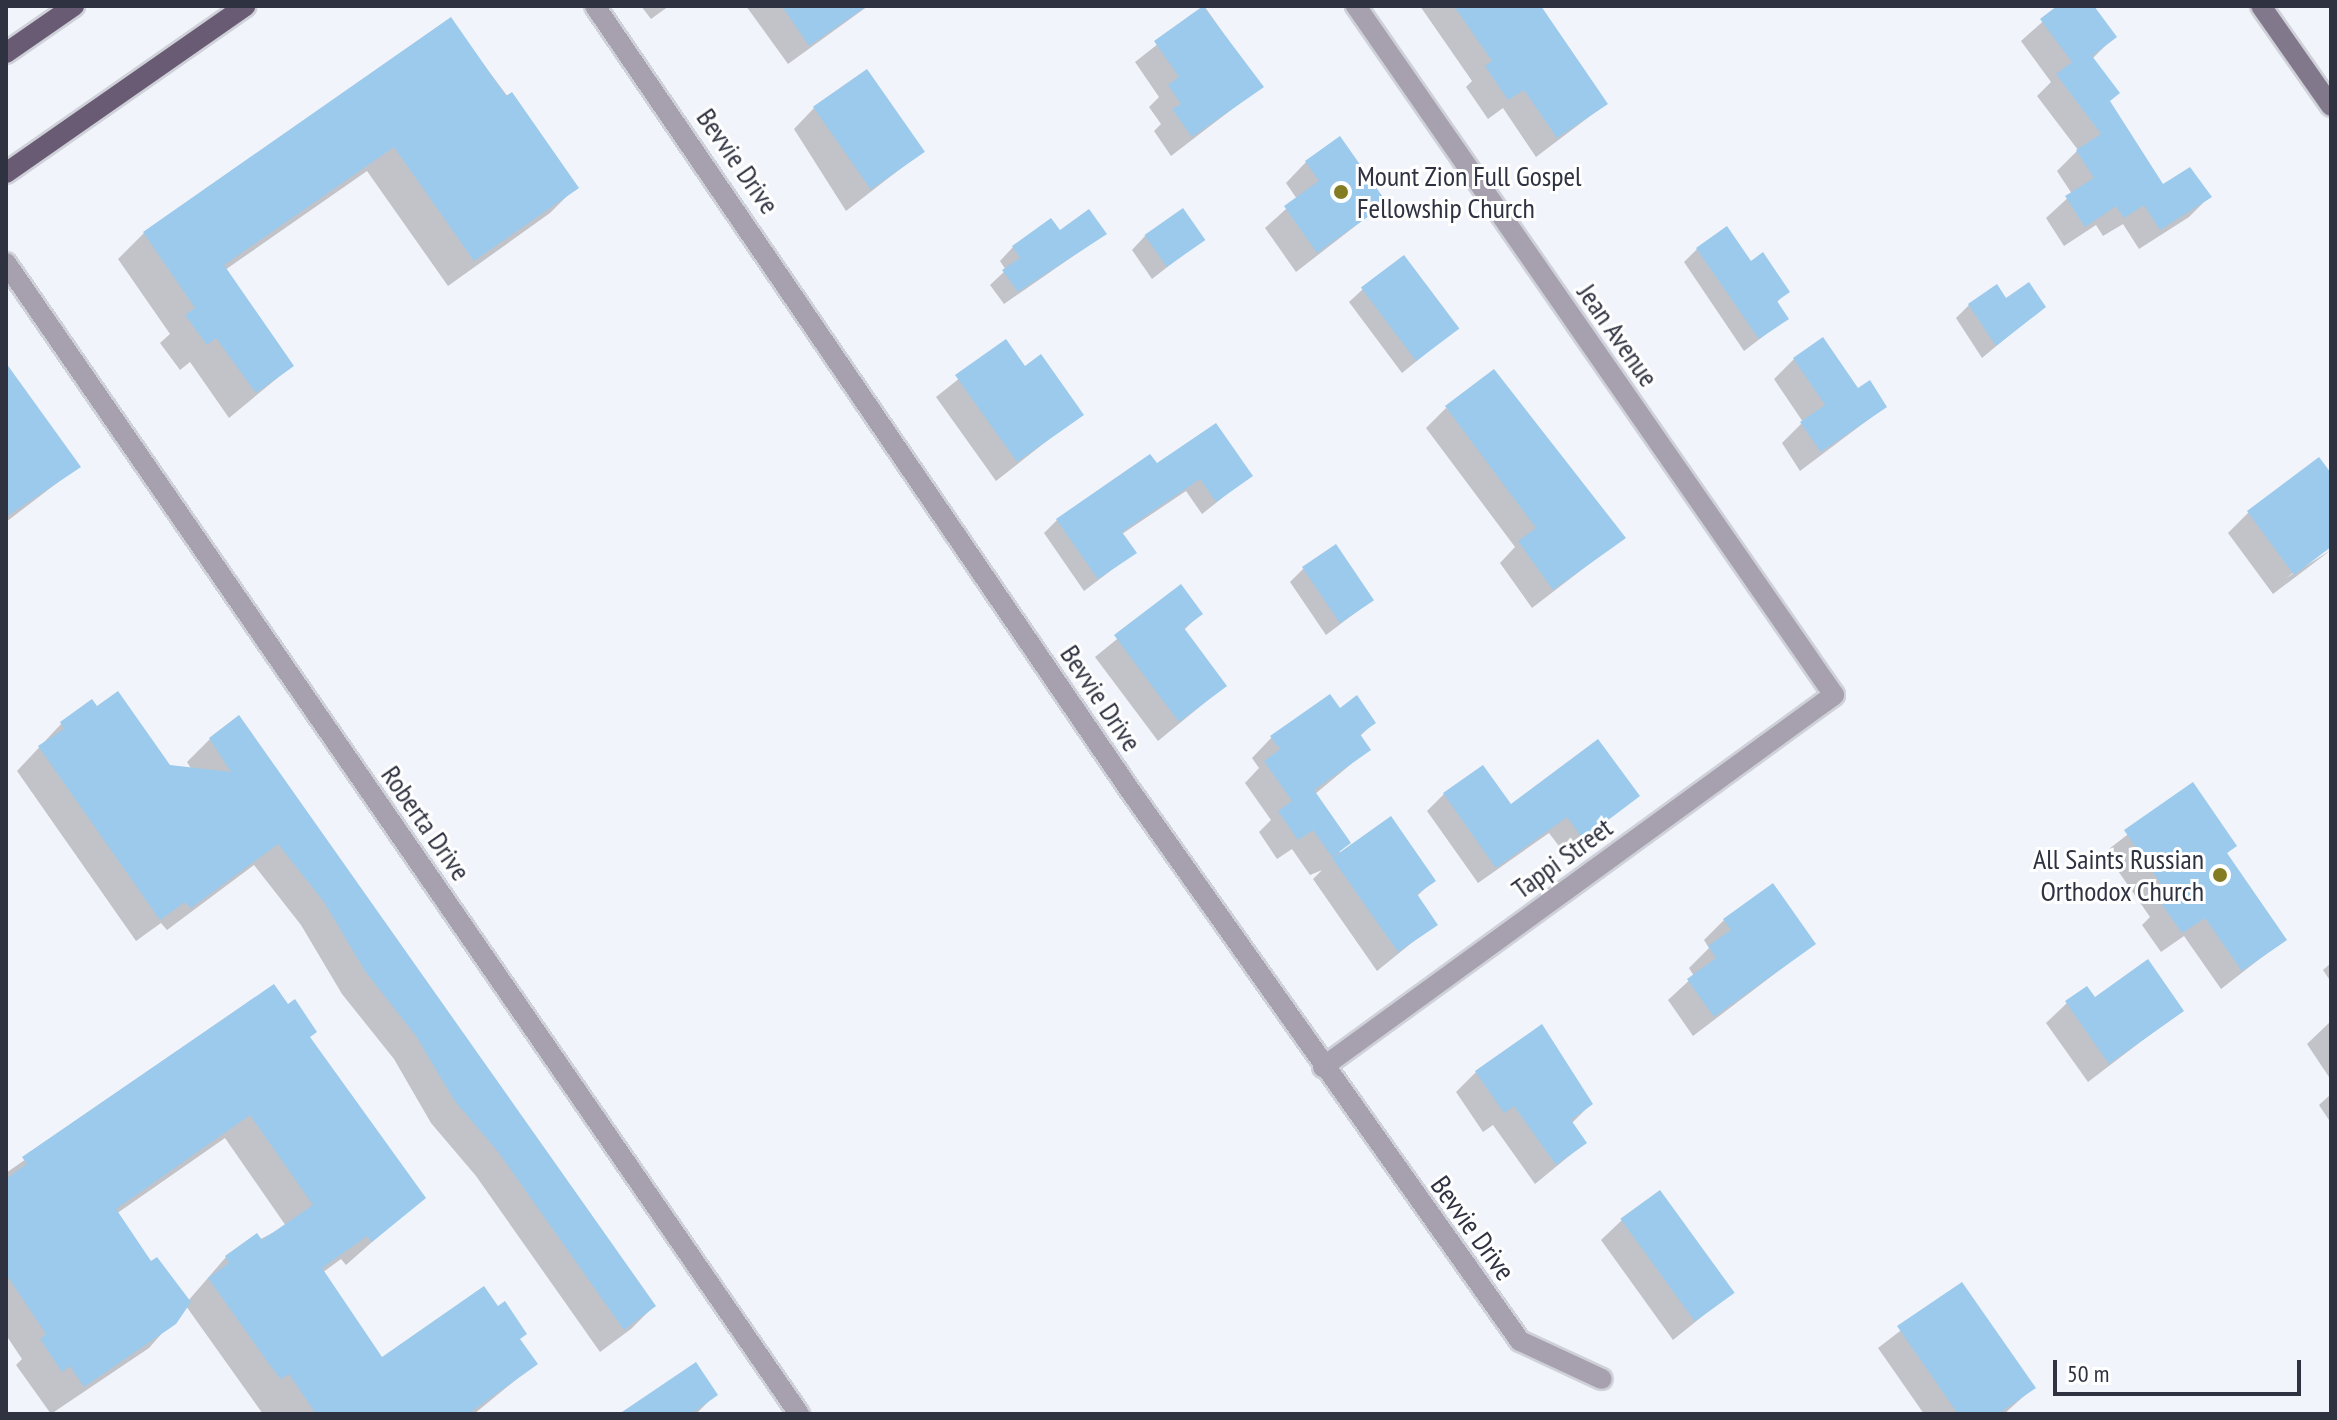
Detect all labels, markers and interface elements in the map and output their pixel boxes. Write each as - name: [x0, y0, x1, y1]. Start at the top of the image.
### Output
- street label: Bevvie Drive: [690, 102, 786, 220]
- place label: Mount Zion Full Gospel Fellowship Church: [1357, 159, 1582, 225]
- marker: Mount Zion Full Gospel Fellowship Church: [1332, 183, 1350, 201]
- street label: Jean Avenue: [1570, 277, 1666, 393]
- street label: Bevvie Drive: [1053, 639, 1149, 757]
- street label: Roberta Drive: [374, 759, 478, 887]
- street label: Tappi Street: [1505, 810, 1619, 906]
- place label: All Saints Russian Orthodox Church: [2033, 842, 2204, 908]
- marker: All Saints Russian Orthodox Church: [2211, 866, 2229, 884]
- street label: Bevvie Drive: [1424, 1169, 1522, 1287]
- scale bar: [2057, 1344, 2305, 1394]
- text: 50 m: [2067, 1358, 2109, 1389]

